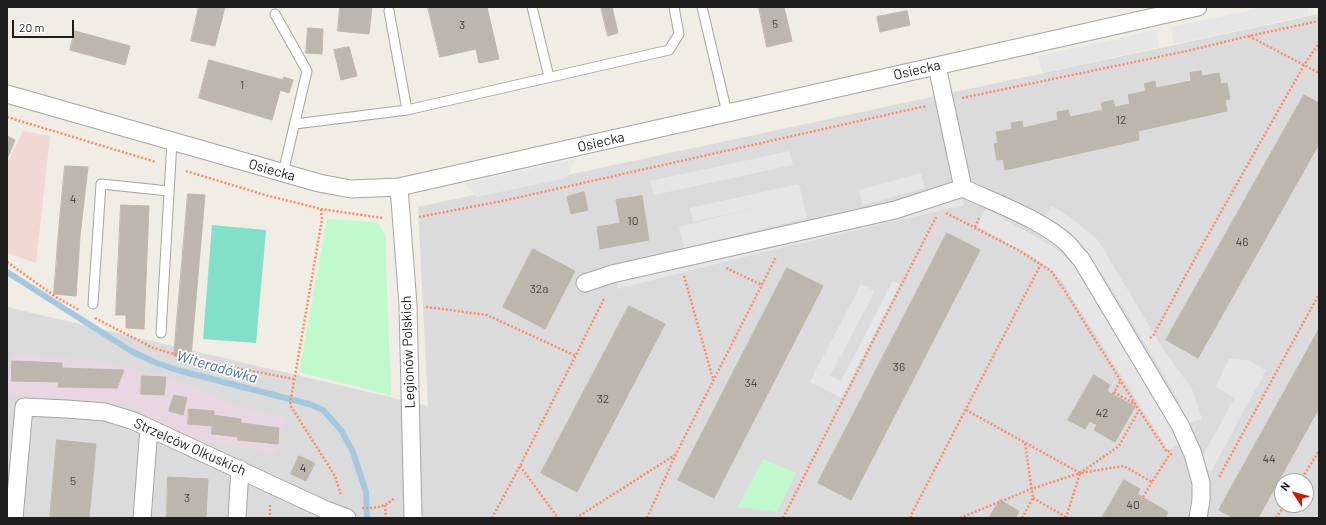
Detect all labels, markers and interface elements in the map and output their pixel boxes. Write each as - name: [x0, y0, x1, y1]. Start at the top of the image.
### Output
- scale bar: [14, 12, 76, 38]
- house number: 5: [772, 17, 778, 31]
- house number: 3: [459, 18, 465, 32]
- text: 20 m: [19, 20, 45, 34]
- street label: Osiecka: [892, 56, 942, 84]
- house number: 1: [240, 78, 244, 92]
- house number: 12: [1116, 113, 1126, 127]
- street label: Osiecka: [576, 128, 626, 156]
- street label: Osiecka: [247, 155, 297, 185]
- house number: 4: [70, 192, 76, 206]
- house number: 10: [628, 214, 638, 228]
- house number: 46: [1236, 235, 1248, 249]
- house number: 32a: [530, 282, 548, 296]
- street label: Legionów Polskich: [398, 295, 418, 409]
- water label: Witeradówka: [174, 347, 260, 387]
- house number: 36: [893, 360, 905, 374]
- house number: 34: [745, 376, 757, 390]
- house number: 32: [597, 392, 609, 406]
- house number: 42: [1095, 406, 1109, 420]
- street label: Strzelców Olkuskich: [131, 415, 249, 479]
- house number: 44: [1262, 452, 1276, 466]
- house number: 4: [300, 461, 306, 475]
- north arrow: [1274, 473, 1314, 513]
- house number: 5: [70, 474, 76, 488]
- text: N: [1277, 479, 1292, 493]
- house number: 3: [184, 491, 190, 505]
- house number: 40: [1126, 498, 1140, 512]

